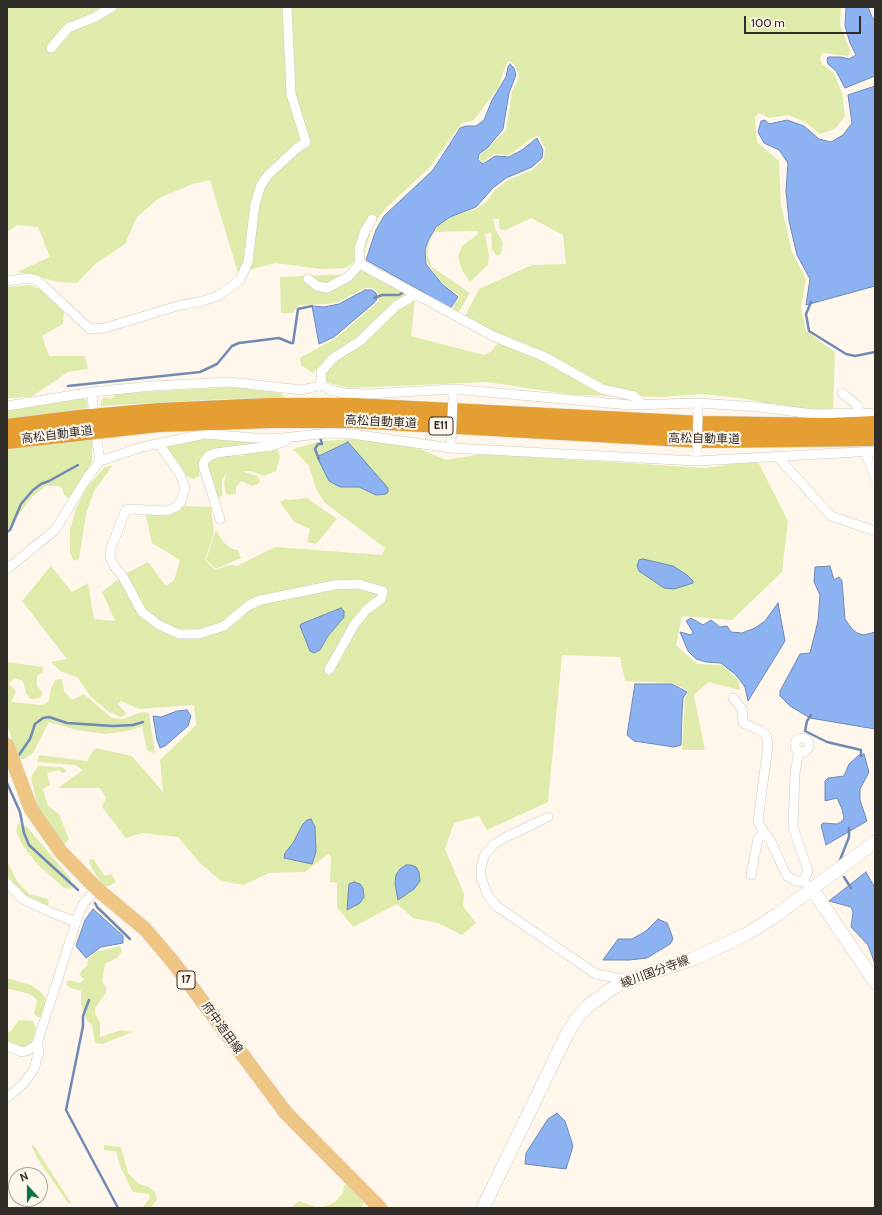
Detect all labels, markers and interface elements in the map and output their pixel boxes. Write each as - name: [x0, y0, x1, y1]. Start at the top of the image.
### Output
- scale bar: [746, 8, 863, 34]
- text: 100 m: [751, 15, 785, 30]
- street label: 高松自動車道: [345, 413, 417, 431]
- road number: E11: [429, 417, 453, 435]
- street label: 高松自動車道: [20, 423, 94, 447]
- street label: 高松自動車道: [668, 431, 740, 447]
- street label: 綾川国分寺線: [619, 953, 691, 991]
- road number: 17: [177, 971, 195, 989]
- street label: 府中造田線: [199, 999, 245, 1057]
- north arrow: [8, 1167, 48, 1207]
- text: N: [18, 1169, 30, 1185]

